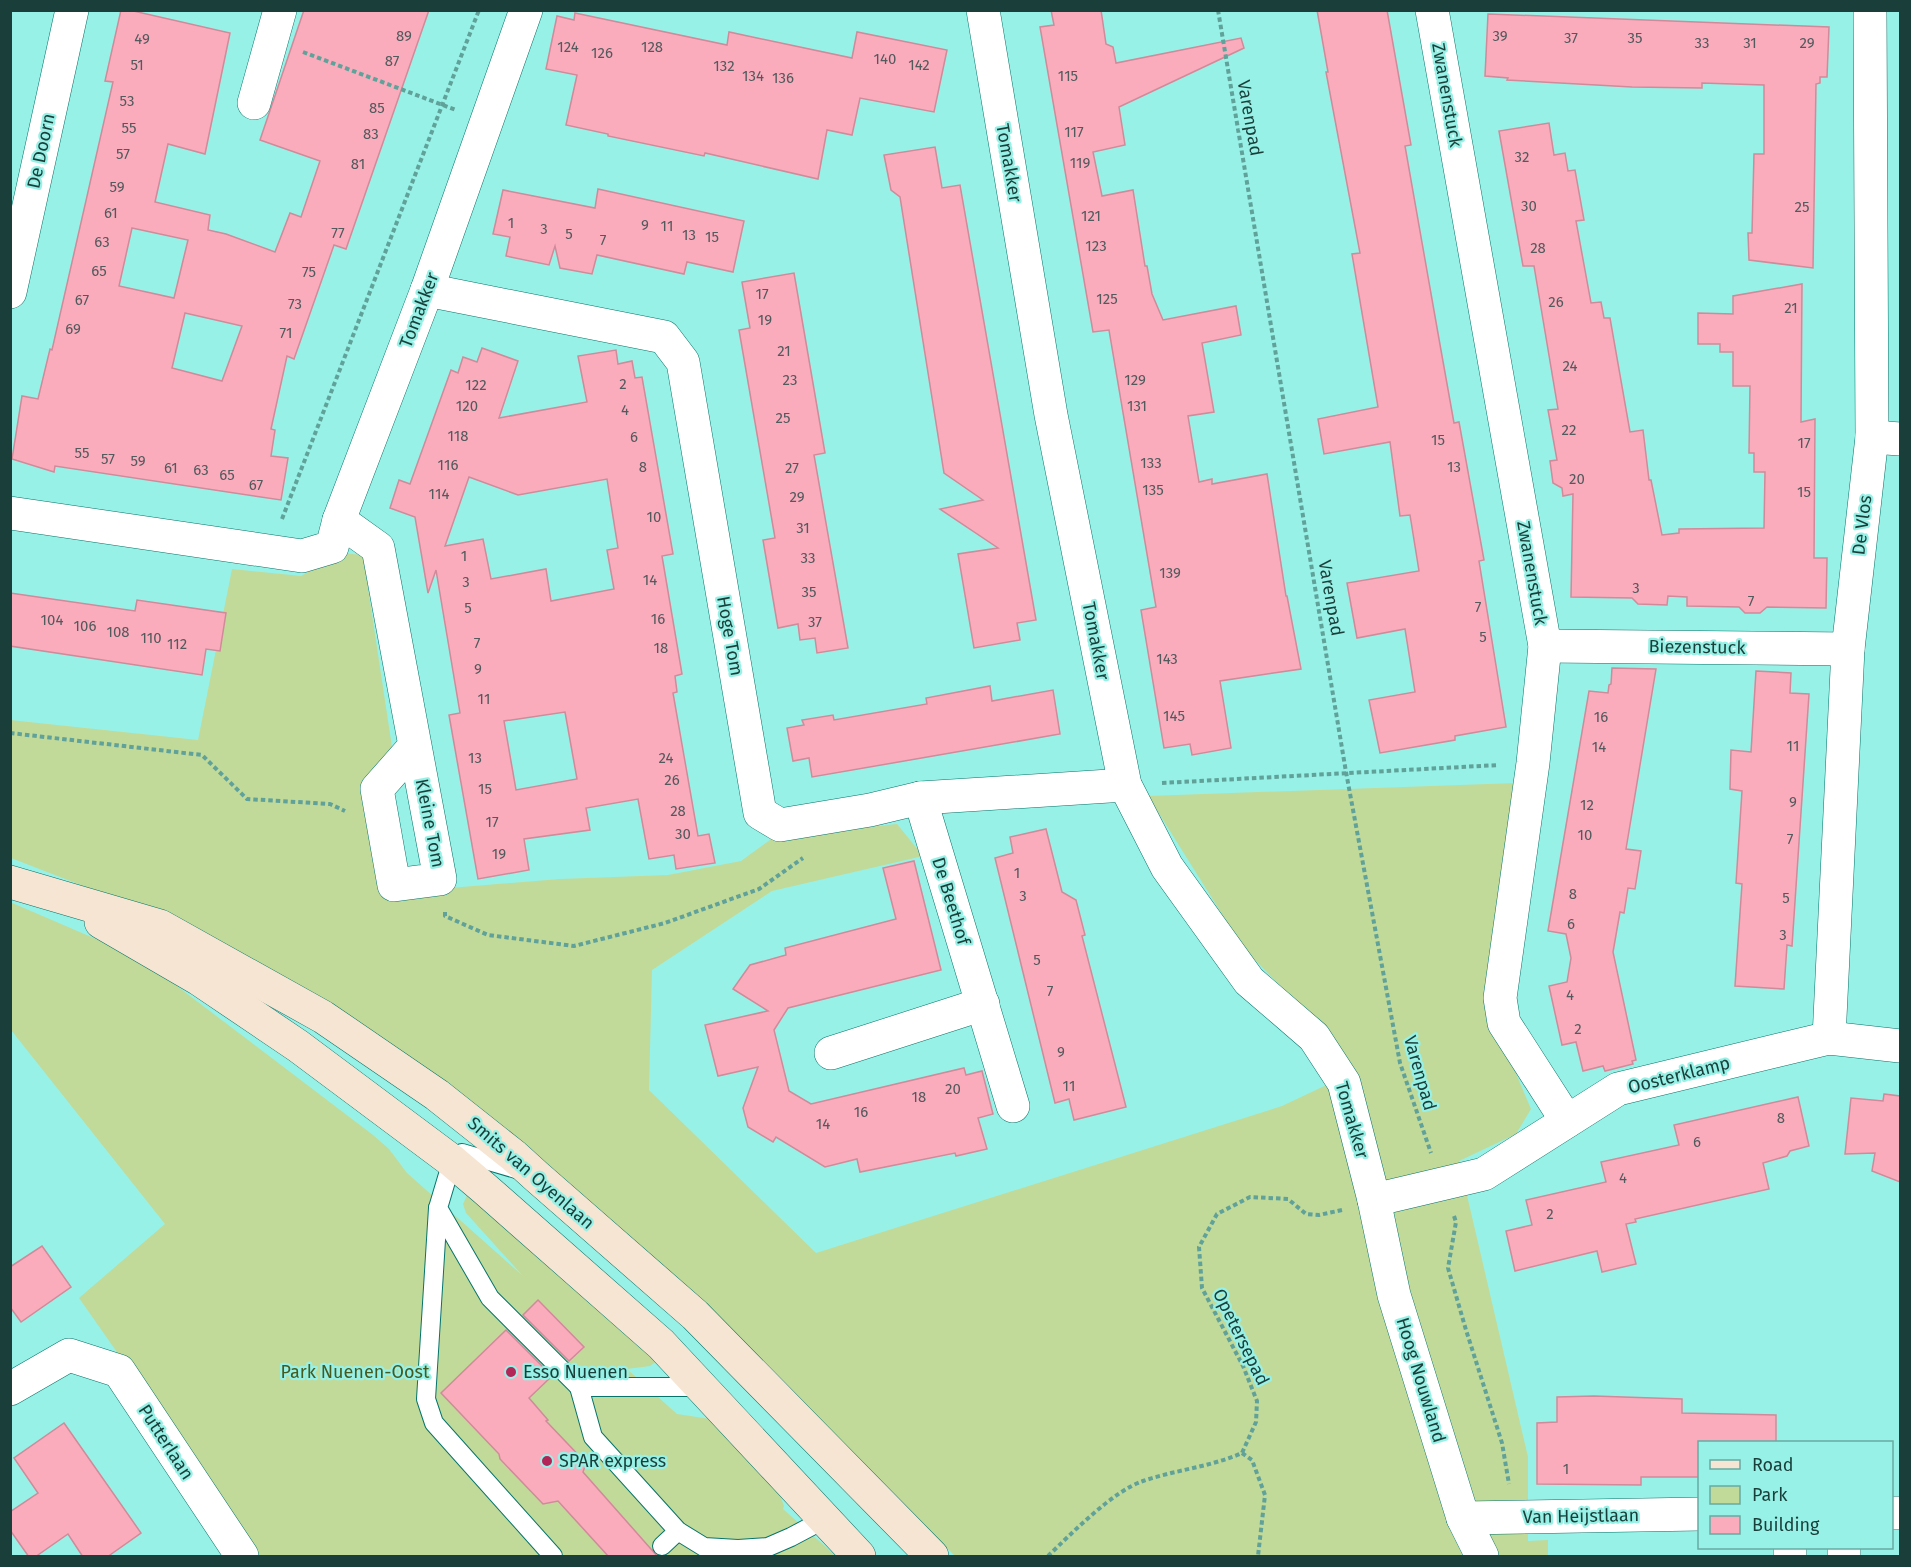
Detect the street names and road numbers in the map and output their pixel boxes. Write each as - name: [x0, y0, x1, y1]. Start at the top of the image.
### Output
- street label: Zwanenstuck: [1427, 41, 1467, 150]
- street label: Varenpad: [1232, 78, 1268, 158]
- street label: De Doorn: [22, 111, 60, 191]
- street label: Tomakker: [991, 122, 1027, 204]
- street label: Tomakker: [395, 269, 443, 351]
- street label: De Vlos: [1847, 494, 1877, 556]
- street label: Zwanenstuck: [1512, 519, 1552, 628]
- street label: Varenpad: [1313, 558, 1349, 638]
- street label: Hoge Tom: [712, 594, 748, 678]
- street label: Tomakker: [1078, 600, 1114, 682]
- street label: Biezenstuck: [1648, 635, 1746, 659]
- street label: Kleine Tom: [411, 777, 449, 869]
- street label: De Beethof: [927, 855, 975, 949]
- street label: Varenpad: [1399, 1033, 1441, 1113]
- street label: Oosterklamp: [1626, 1052, 1732, 1098]
- street label: Tomakker: [1331, 1079, 1373, 1161]
- street label: Smits van Oyenlaan: [463, 1112, 599, 1234]
- street label: Opetersepad: [1208, 1285, 1274, 1389]
- street label: Hoog Nouwland: [1391, 1315, 1451, 1445]
- street label: Putterlaan: [134, 1400, 198, 1484]
- street label: Van Heijstlaan: [1523, 1504, 1639, 1528]

